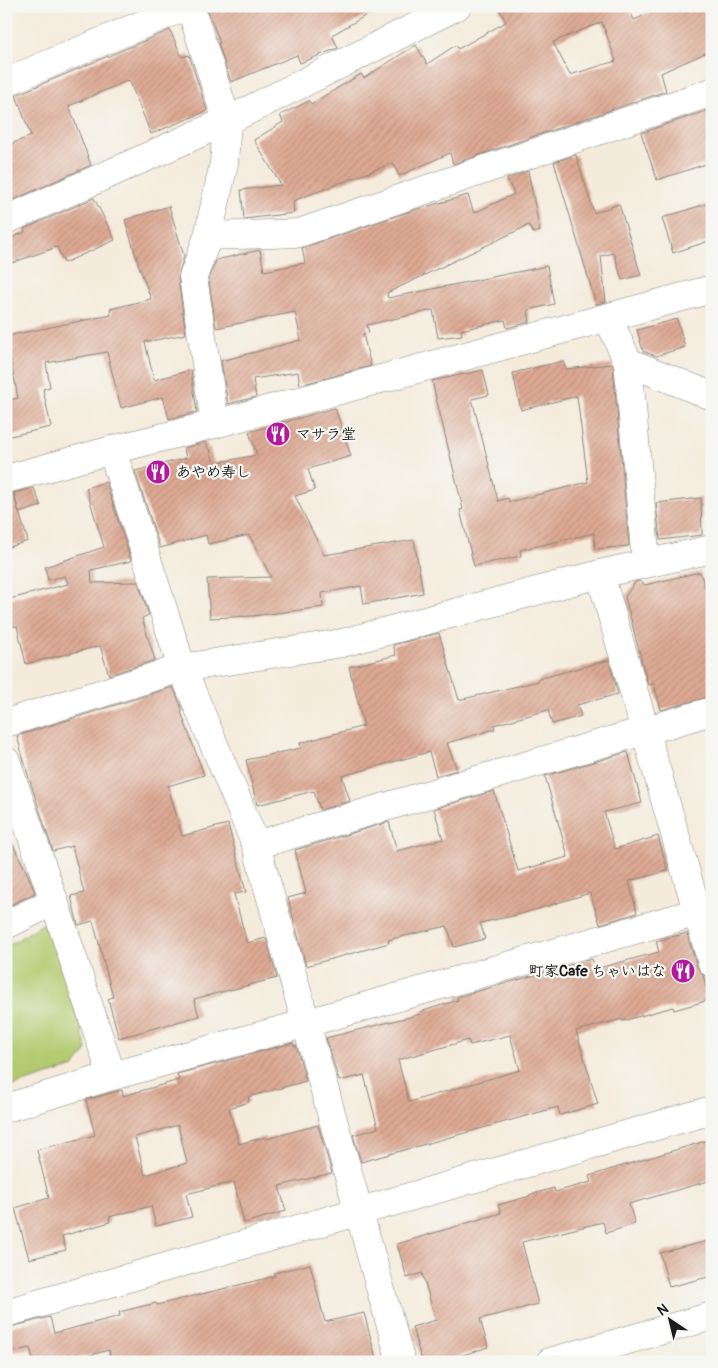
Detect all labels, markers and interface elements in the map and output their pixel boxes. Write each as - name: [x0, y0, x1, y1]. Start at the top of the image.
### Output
- restaurant icon: マサラ堂: [265, 421, 291, 447]
- place label: マサラ堂: [296, 425, 356, 444]
- restaurant icon: あやめ寿し: [145, 459, 171, 485]
- place label: あやめ寿し: [176, 463, 251, 482]
- restaurant icon: 町家Cafe ちゃいはな: [670, 958, 696, 984]
- place label: 町家Cafe ちゃいはな: [529, 962, 666, 981]
- north arrow: [646, 1296, 696, 1346]
- text: N: [654, 1300, 672, 1319]

